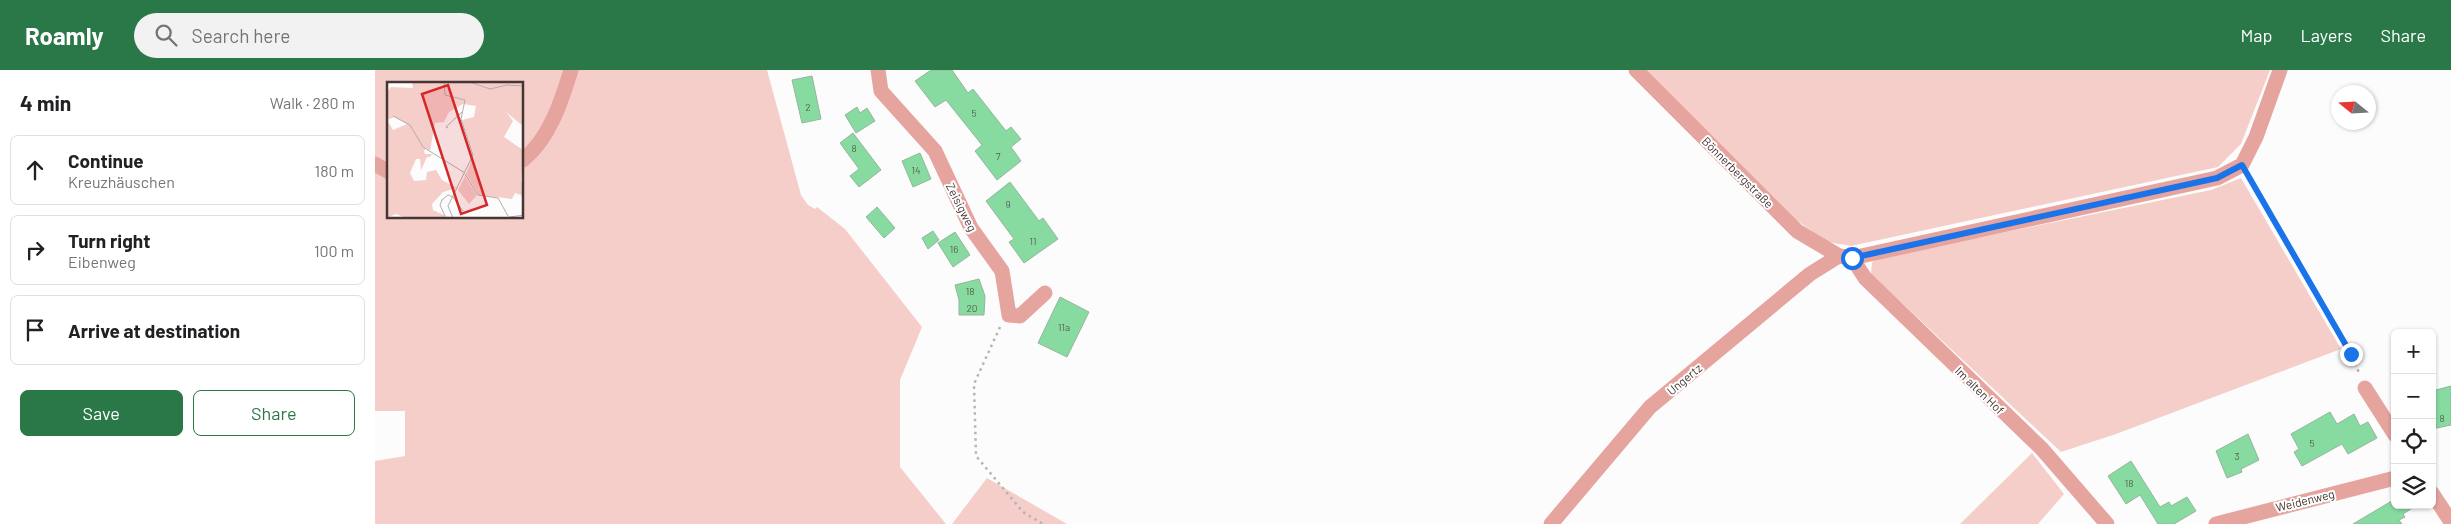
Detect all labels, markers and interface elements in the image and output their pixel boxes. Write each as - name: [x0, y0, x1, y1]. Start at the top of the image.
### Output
- search box: [134, 13, 484, 58]
- text: Roamly: [25, 21, 104, 50]
- icon: search: [152, 21, 180, 49]
- text: Search here: [192, 24, 290, 47]
- text: Map: [2240, 24, 2272, 46]
- text: Layers: [2300, 24, 2353, 46]
- text: Share: [2381, 24, 2426, 46]
- inset map: [387, 82, 524, 219]
- north arrow: [2331, 85, 2376, 130]
- text: 4 min: [20, 90, 71, 115]
- text: Walk · 280 m: [270, 93, 355, 112]
- house number: 2: [805, 101, 811, 113]
- house number: 5: [971, 107, 977, 119]
- street label: Bönnerbergstraße: [1700, 134, 1776, 210]
- house number: 8: [851, 142, 857, 154]
- text: Continue: [68, 149, 144, 172]
- house number: 7: [996, 150, 1001, 162]
- icon: ahead: [21, 156, 49, 184]
- text: 180 m: [315, 161, 354, 180]
- house number: 14: [911, 164, 921, 176]
- text: Kreuzhäuschen: [68, 172, 175, 191]
- street label: Zeisigweg: [944, 180, 980, 234]
- house number: 9: [1005, 198, 1011, 210]
- text: Turn right: [68, 229, 150, 252]
- house number: 11: [1029, 235, 1037, 247]
- icon: right: [21, 236, 49, 264]
- text: 100 m: [314, 241, 354, 260]
- house number: 16: [950, 243, 958, 255]
- route start: [1841, 247, 1864, 270]
- text: Eibenweg: [68, 252, 136, 271]
- house number: 18: [966, 285, 974, 297]
- house number: 20: [966, 302, 978, 314]
- icon: arrive: [21, 316, 49, 344]
- text: Arrive at destination: [68, 319, 240, 342]
- house number: 11a: [1058, 321, 1070, 333]
- map controls: [2391, 329, 2436, 509]
- button: +: [2391, 329, 2436, 374]
- route end: [2340, 343, 2363, 366]
- street label: Ungertz: [1664, 360, 1704, 398]
- street label: Im alten Hof: [1953, 363, 2007, 417]
- button: −: [2391, 374, 2436, 419]
- button: Save: [20, 390, 183, 436]
- button: Share: [193, 390, 355, 436]
- house number: 8: [2439, 412, 2445, 424]
- button: locate: [2391, 419, 2436, 464]
- house number: 5: [2309, 437, 2315, 449]
- house number: 3: [2234, 450, 2240, 462]
- button: layers: [2391, 464, 2436, 509]
- house number: 18: [2125, 477, 2133, 489]
- street label: Weidenweg: [2274, 486, 2336, 514]

